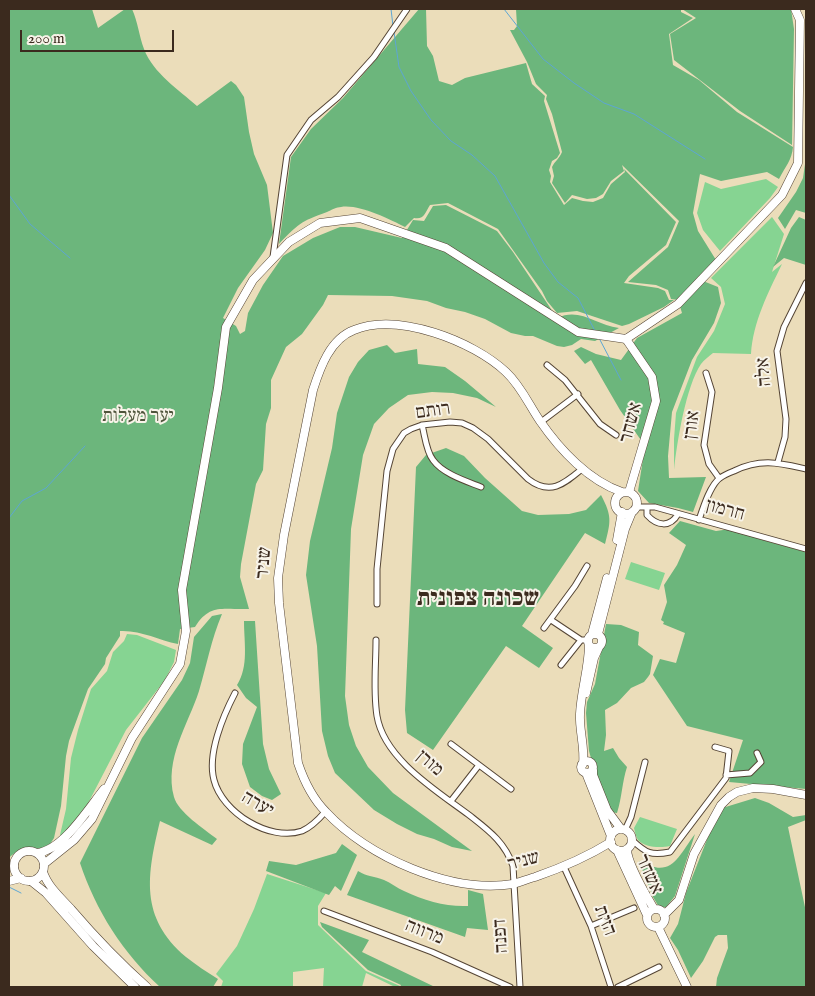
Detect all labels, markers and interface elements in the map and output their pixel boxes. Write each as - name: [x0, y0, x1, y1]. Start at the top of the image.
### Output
- scale bar: [22, 20, 176, 52]
- text: 200 m: [28, 29, 65, 48]
- street label: אלה: [752, 356, 778, 388]
- street label: רותם: [414, 398, 452, 426]
- street label: אשחר: [616, 400, 648, 446]
- park label: יער מעלות: [102, 406, 174, 428]
- street label: אורן: [680, 409, 706, 441]
- street label: חרמון: [703, 495, 747, 527]
- street label: שניר: [252, 546, 278, 580]
- district label: שכונה צפונית: [417, 586, 539, 614]
- street label: מורן: [411, 746, 447, 782]
- street label: יערה: [237, 787, 277, 823]
- street label: שניר: [506, 847, 542, 877]
- street label: אשחר: [629, 852, 667, 898]
- street label: הזית: [588, 903, 620, 939]
- street label: מרווה: [401, 915, 447, 951]
- street label: דפנה: [489, 918, 515, 954]

